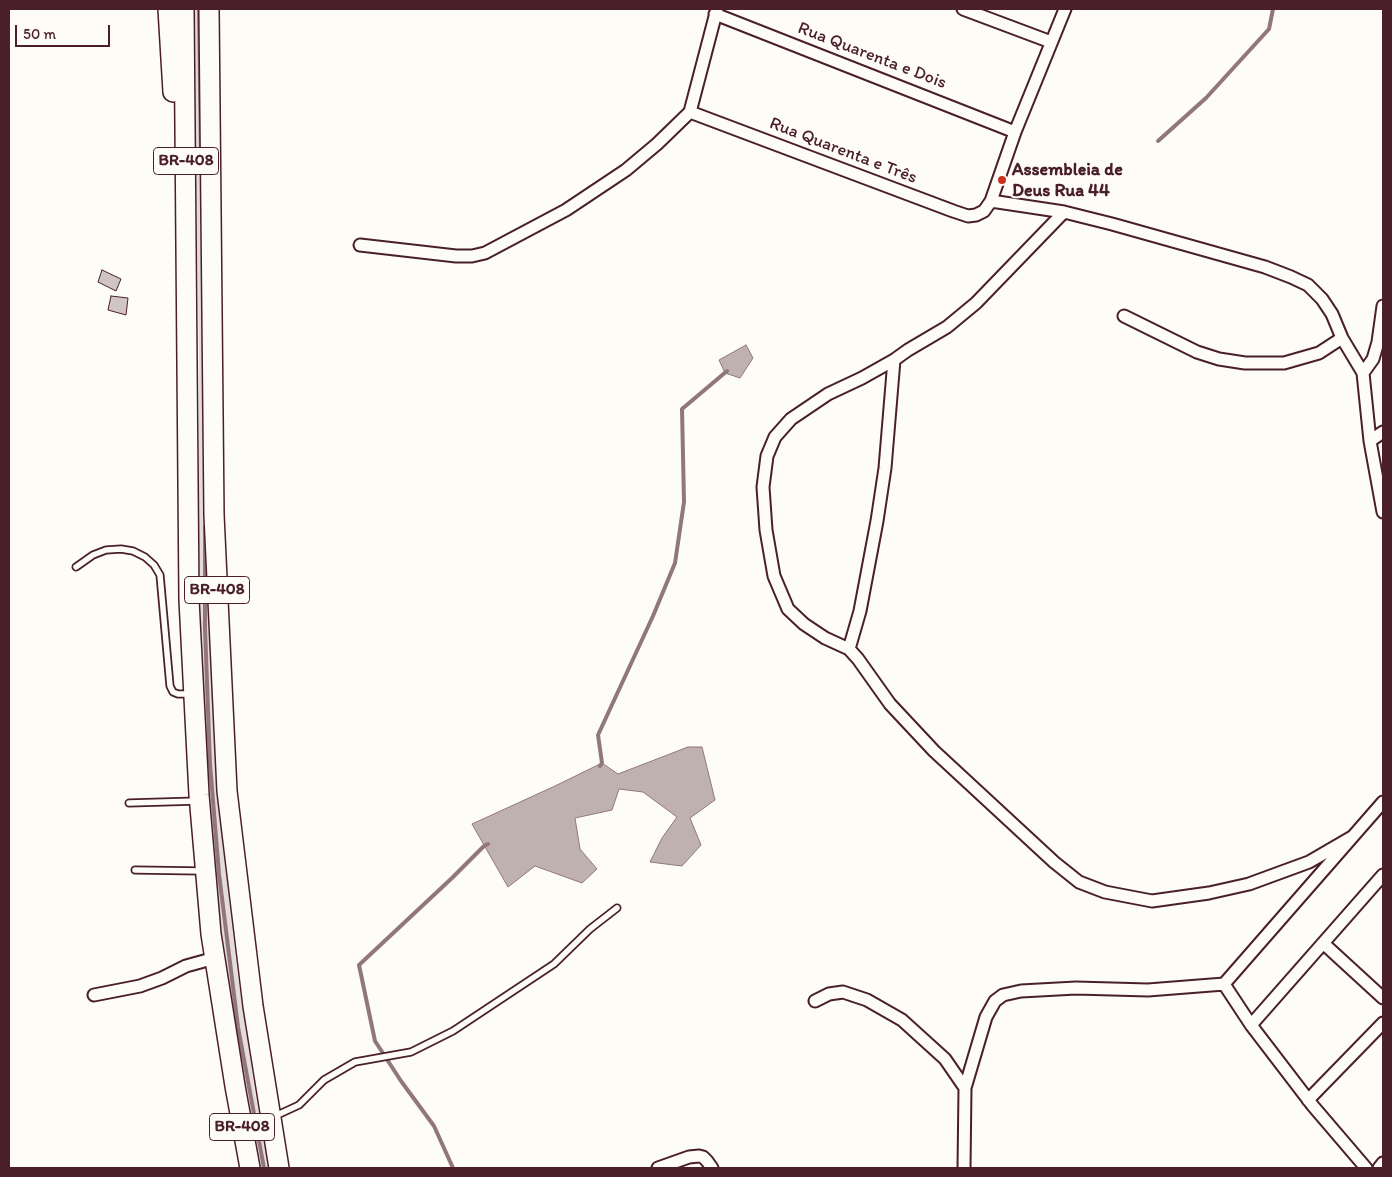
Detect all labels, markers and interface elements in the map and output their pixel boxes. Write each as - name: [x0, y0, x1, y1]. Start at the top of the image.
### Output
- scale bar: [18, 15, 112, 47]
- street label: Rua Quarenta e Dois: [795, 18, 949, 94]
- text: 50 m: [23, 25, 56, 43]
- street label: Rua Quarenta e Três: [766, 113, 920, 189]
- road number: BR-408: [154, 148, 218, 175]
- place label: Assembleia de Deus Rua 44: [1012, 159, 1123, 202]
- marker: Assembleia de Deus Rua 44: [996, 174, 1008, 186]
- road number: BR-408: [184, 576, 250, 604]
- road number: BR-408: [210, 1114, 274, 1140]

